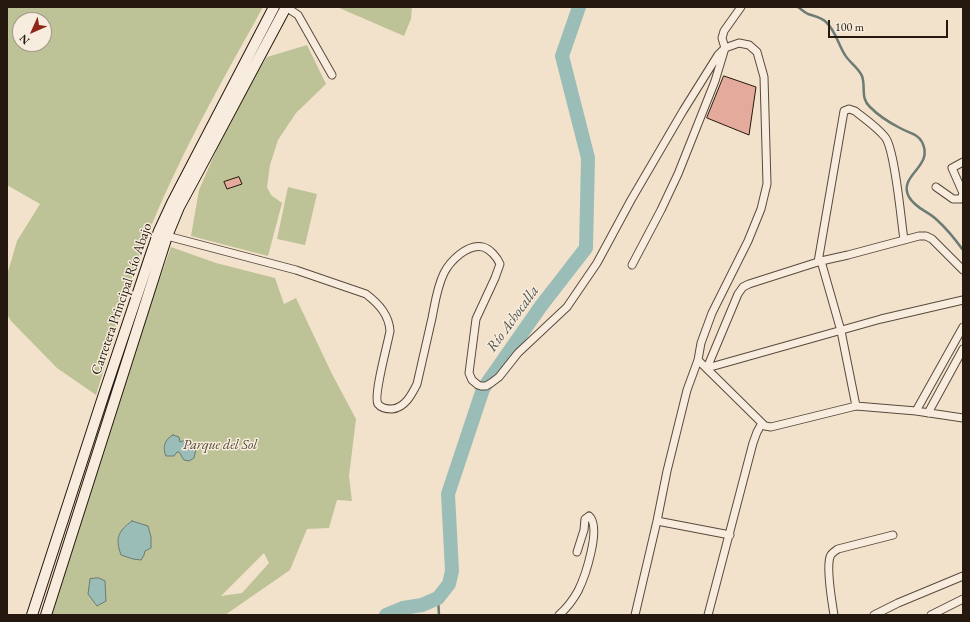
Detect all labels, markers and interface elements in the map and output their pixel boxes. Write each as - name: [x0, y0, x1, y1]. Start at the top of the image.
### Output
- north arrow: [12, 12, 52, 52]
- scale bar: [830, 12, 950, 38]
- text: 100 m: [835, 19, 864, 35]
- text: N: [16, 32, 32, 48]
- street label: Carretera Principal Río Abajo: [88, 221, 156, 377]
- water label: Río Achocalla: [483, 282, 543, 356]
- park label: Parque del Sol: [183, 437, 257, 453]

